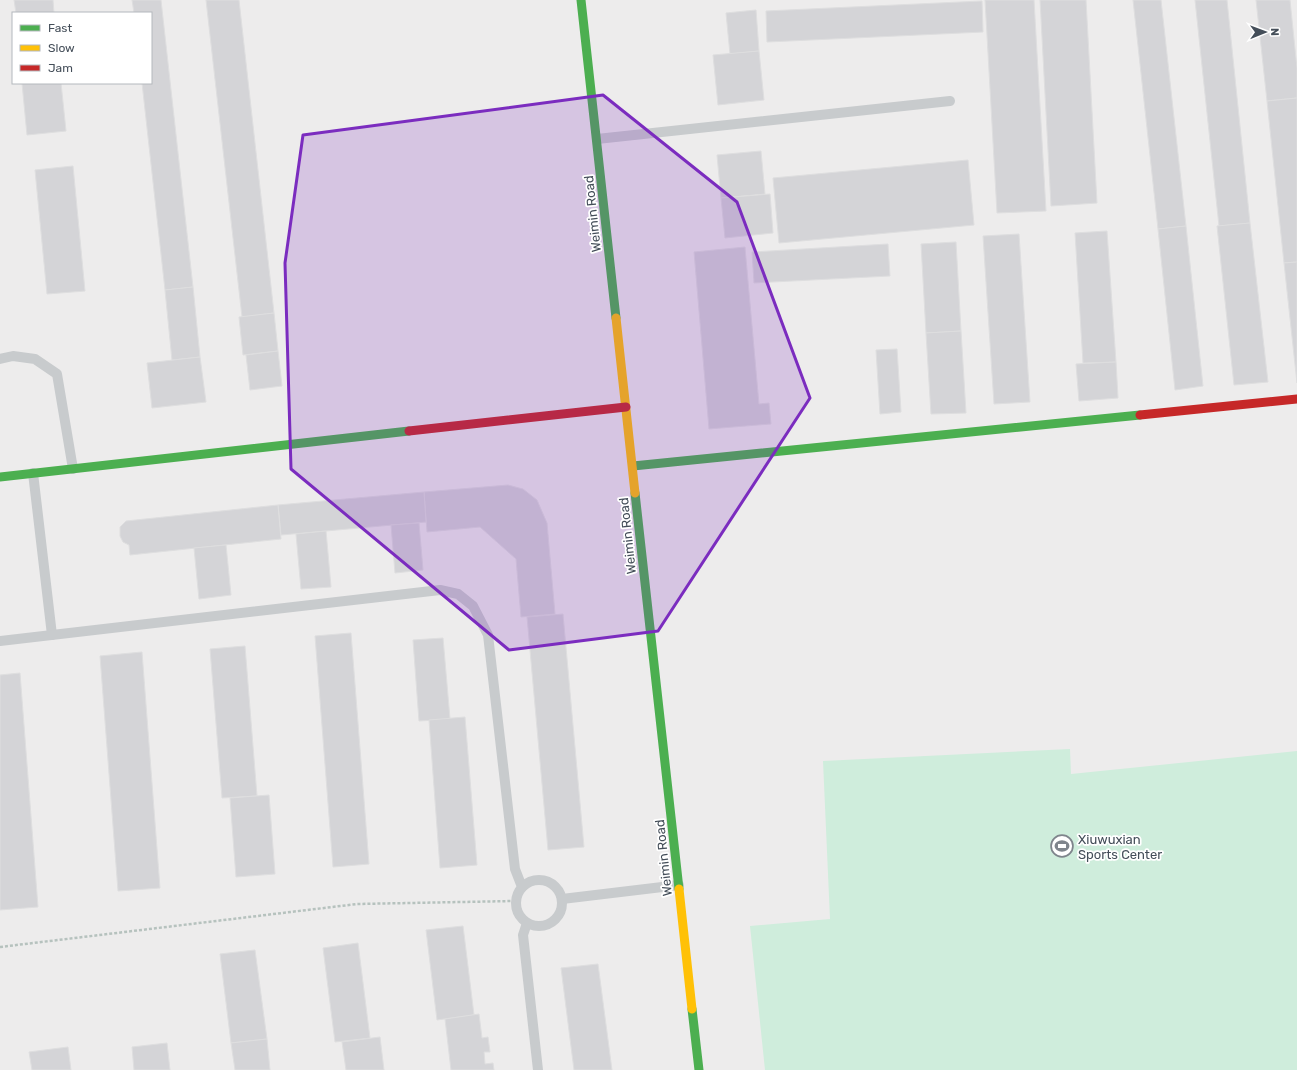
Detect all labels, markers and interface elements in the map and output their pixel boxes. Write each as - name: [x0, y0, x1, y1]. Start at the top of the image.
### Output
- legend: [12, 12, 152, 84]
- north arrow: [1245, 12, 1285, 52]
- text: Fast: [48, 21, 72, 35]
- text: N: [1268, 28, 1281, 36]
- text: Slow: [48, 41, 75, 55]
- text: Jam: [48, 61, 73, 75]
- street label: Weimin Road: [581, 175, 604, 253]
- street label: Weimin Road: [616, 497, 639, 575]
- street label: Weimin Road: [652, 819, 675, 897]
- place label: Xiuwuxian Sports Center: [1078, 832, 1162, 862]
- sports icon: Xiuwuxian Sports Center: [1049, 833, 1075, 859]

